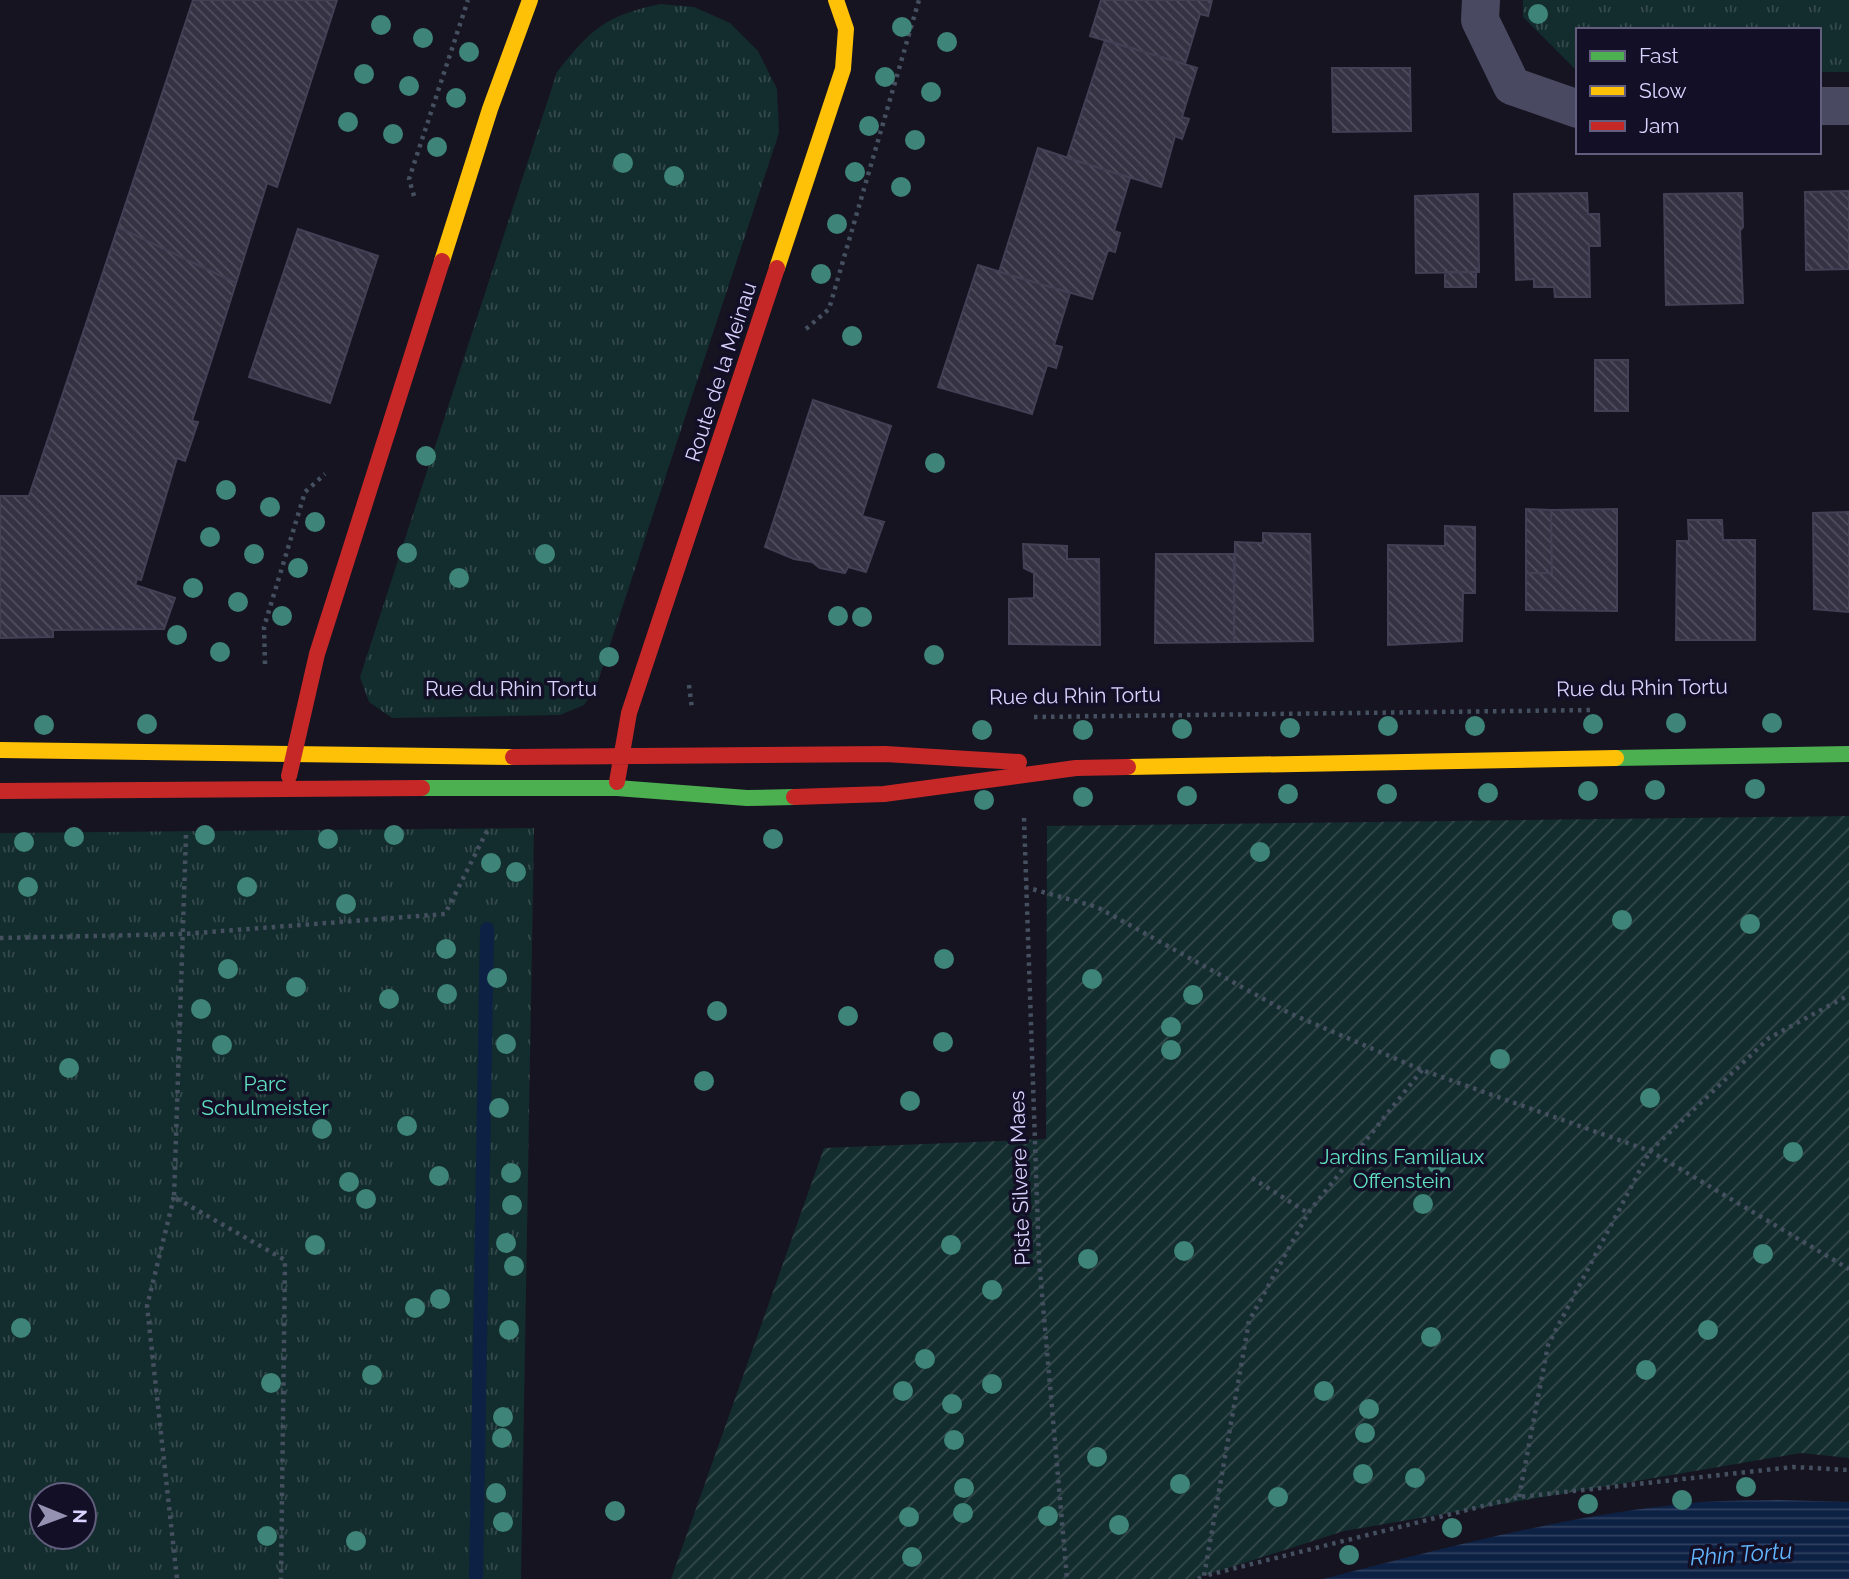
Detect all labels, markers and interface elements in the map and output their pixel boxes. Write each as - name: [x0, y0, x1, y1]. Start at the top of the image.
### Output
- legend: [1576, 28, 1821, 154]
- text: Fast: [1639, 43, 1679, 68]
- text: Slow: [1639, 78, 1687, 103]
- text: Jam: [1639, 113, 1680, 138]
- street label: Route de la Meinau: [680, 279, 761, 465]
- street label: Rue du Rhin Tortu: [1556, 674, 1728, 701]
- street label: Rue du Rhin Tortu: [425, 676, 597, 701]
- street label: Rue du Rhin Tortu: [989, 682, 1161, 709]
- park label: Parc Schulmeister: [201, 1071, 329, 1120]
- street label: Piste Silvere Maes: [1004, 1090, 1035, 1266]
- park label: Jardins Familiaux Offenstein: [1320, 1144, 1485, 1193]
- north arrow: [28, 1481, 98, 1551]
- text: N: [69, 1509, 91, 1524]
- water label: Rhin Tortu: [1689, 1536, 1793, 1571]

